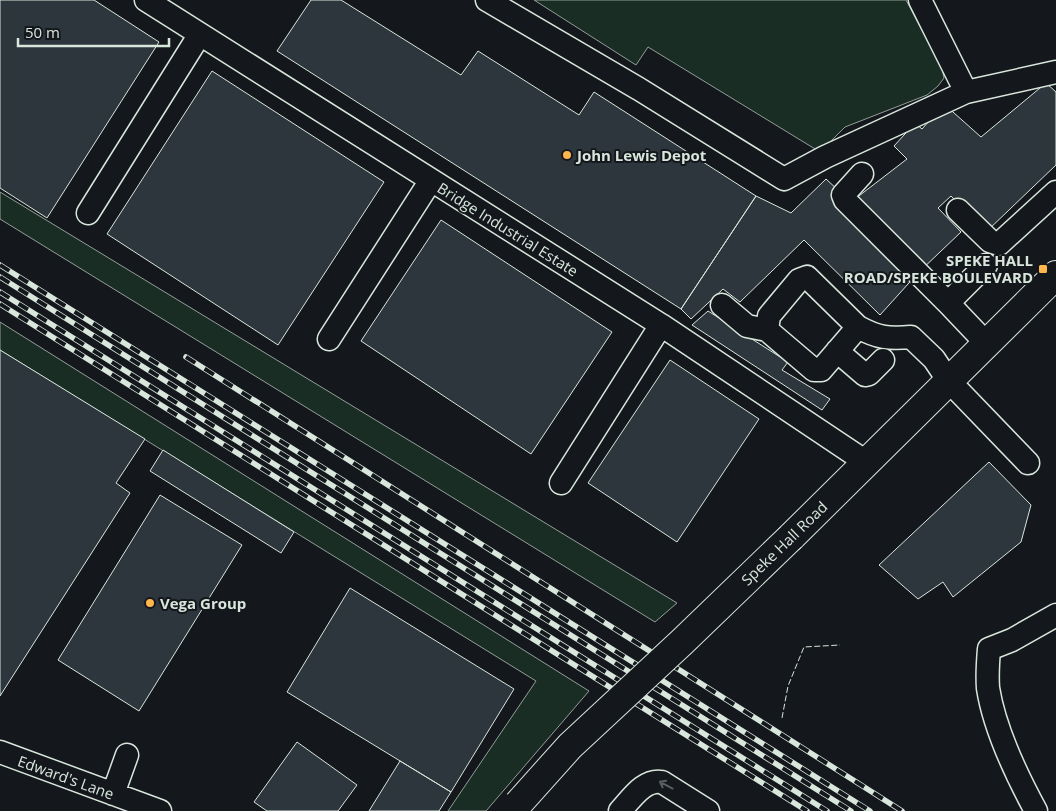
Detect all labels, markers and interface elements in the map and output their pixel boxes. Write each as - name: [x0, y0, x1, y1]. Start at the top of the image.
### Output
- scale bar: [18, 15, 169, 47]
- text: 50 m: [25, 22, 60, 42]
- place label: John Lewis Depot: [575, 145, 707, 165]
- marker: John Lewis Depot: [561, 149, 573, 161]
- street label: Bridge Industrial Estate: [434, 177, 582, 281]
- place label: SPEKE HALL ROAD/SPEKE BOULEVARD: [844, 250, 1033, 287]
- marker: SPEKE HALL ROAD/SPEKE BOULEVARD: [1037, 263, 1049, 275]
- street label: Speke Hall Road: [737, 497, 831, 589]
- place label: Vega Group: [160, 593, 246, 613]
- marker: Vega Group: [144, 597, 156, 609]
- street label: Edward's Lane: [15, 750, 117, 804]
- one-way arrow: [659, 780, 674, 790]

